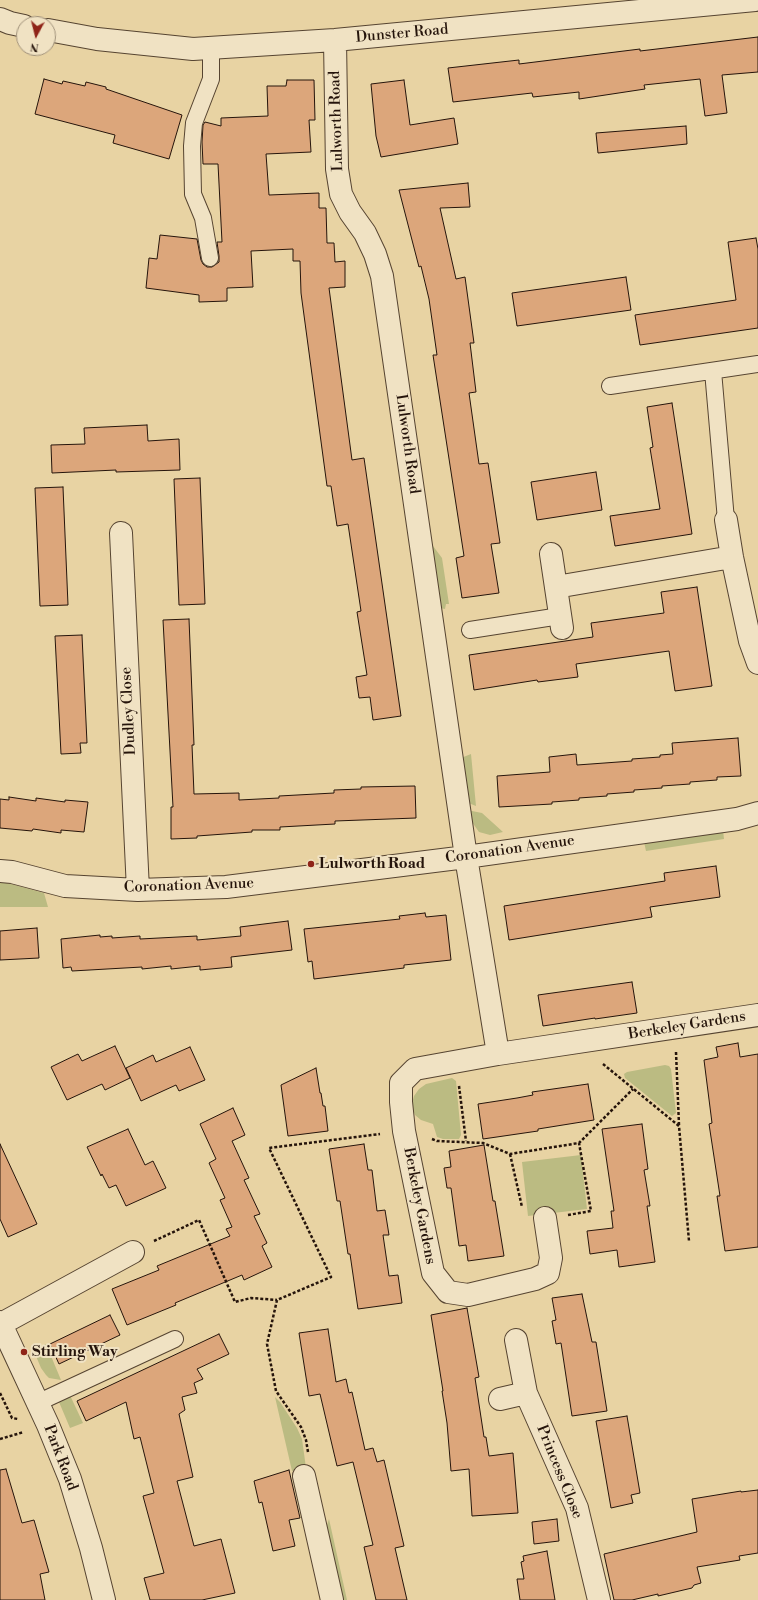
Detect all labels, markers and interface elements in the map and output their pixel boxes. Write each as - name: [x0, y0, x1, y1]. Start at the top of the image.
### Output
- north arrow: [16, 16, 56, 56]
- street label: Dunster Road: [355, 21, 449, 47]
- text: N: [29, 39, 40, 54]
- street label: Lulworth Road: [326, 70, 348, 172]
- street label: Lulworth Road: [391, 393, 423, 495]
- street label: Dudley Close: [118, 666, 140, 756]
- street label: Coronation Avenue: [444, 832, 576, 868]
- place label: Lulworth Road: [319, 855, 425, 873]
- marker: Lulworth Road: [306, 859, 316, 869]
- street label: Coronation Avenue: [124, 875, 254, 897]
- street label: Berkeley Gardens: [627, 1008, 747, 1044]
- street label: Berkeley Gardens: [399, 1146, 439, 1266]
- place label: Stirling Way: [32, 1343, 118, 1361]
- marker: Stirling Way: [19, 1347, 29, 1357]
- street label: Princess Close: [532, 1422, 586, 1522]
- street label: Park Road: [39, 1423, 81, 1493]

